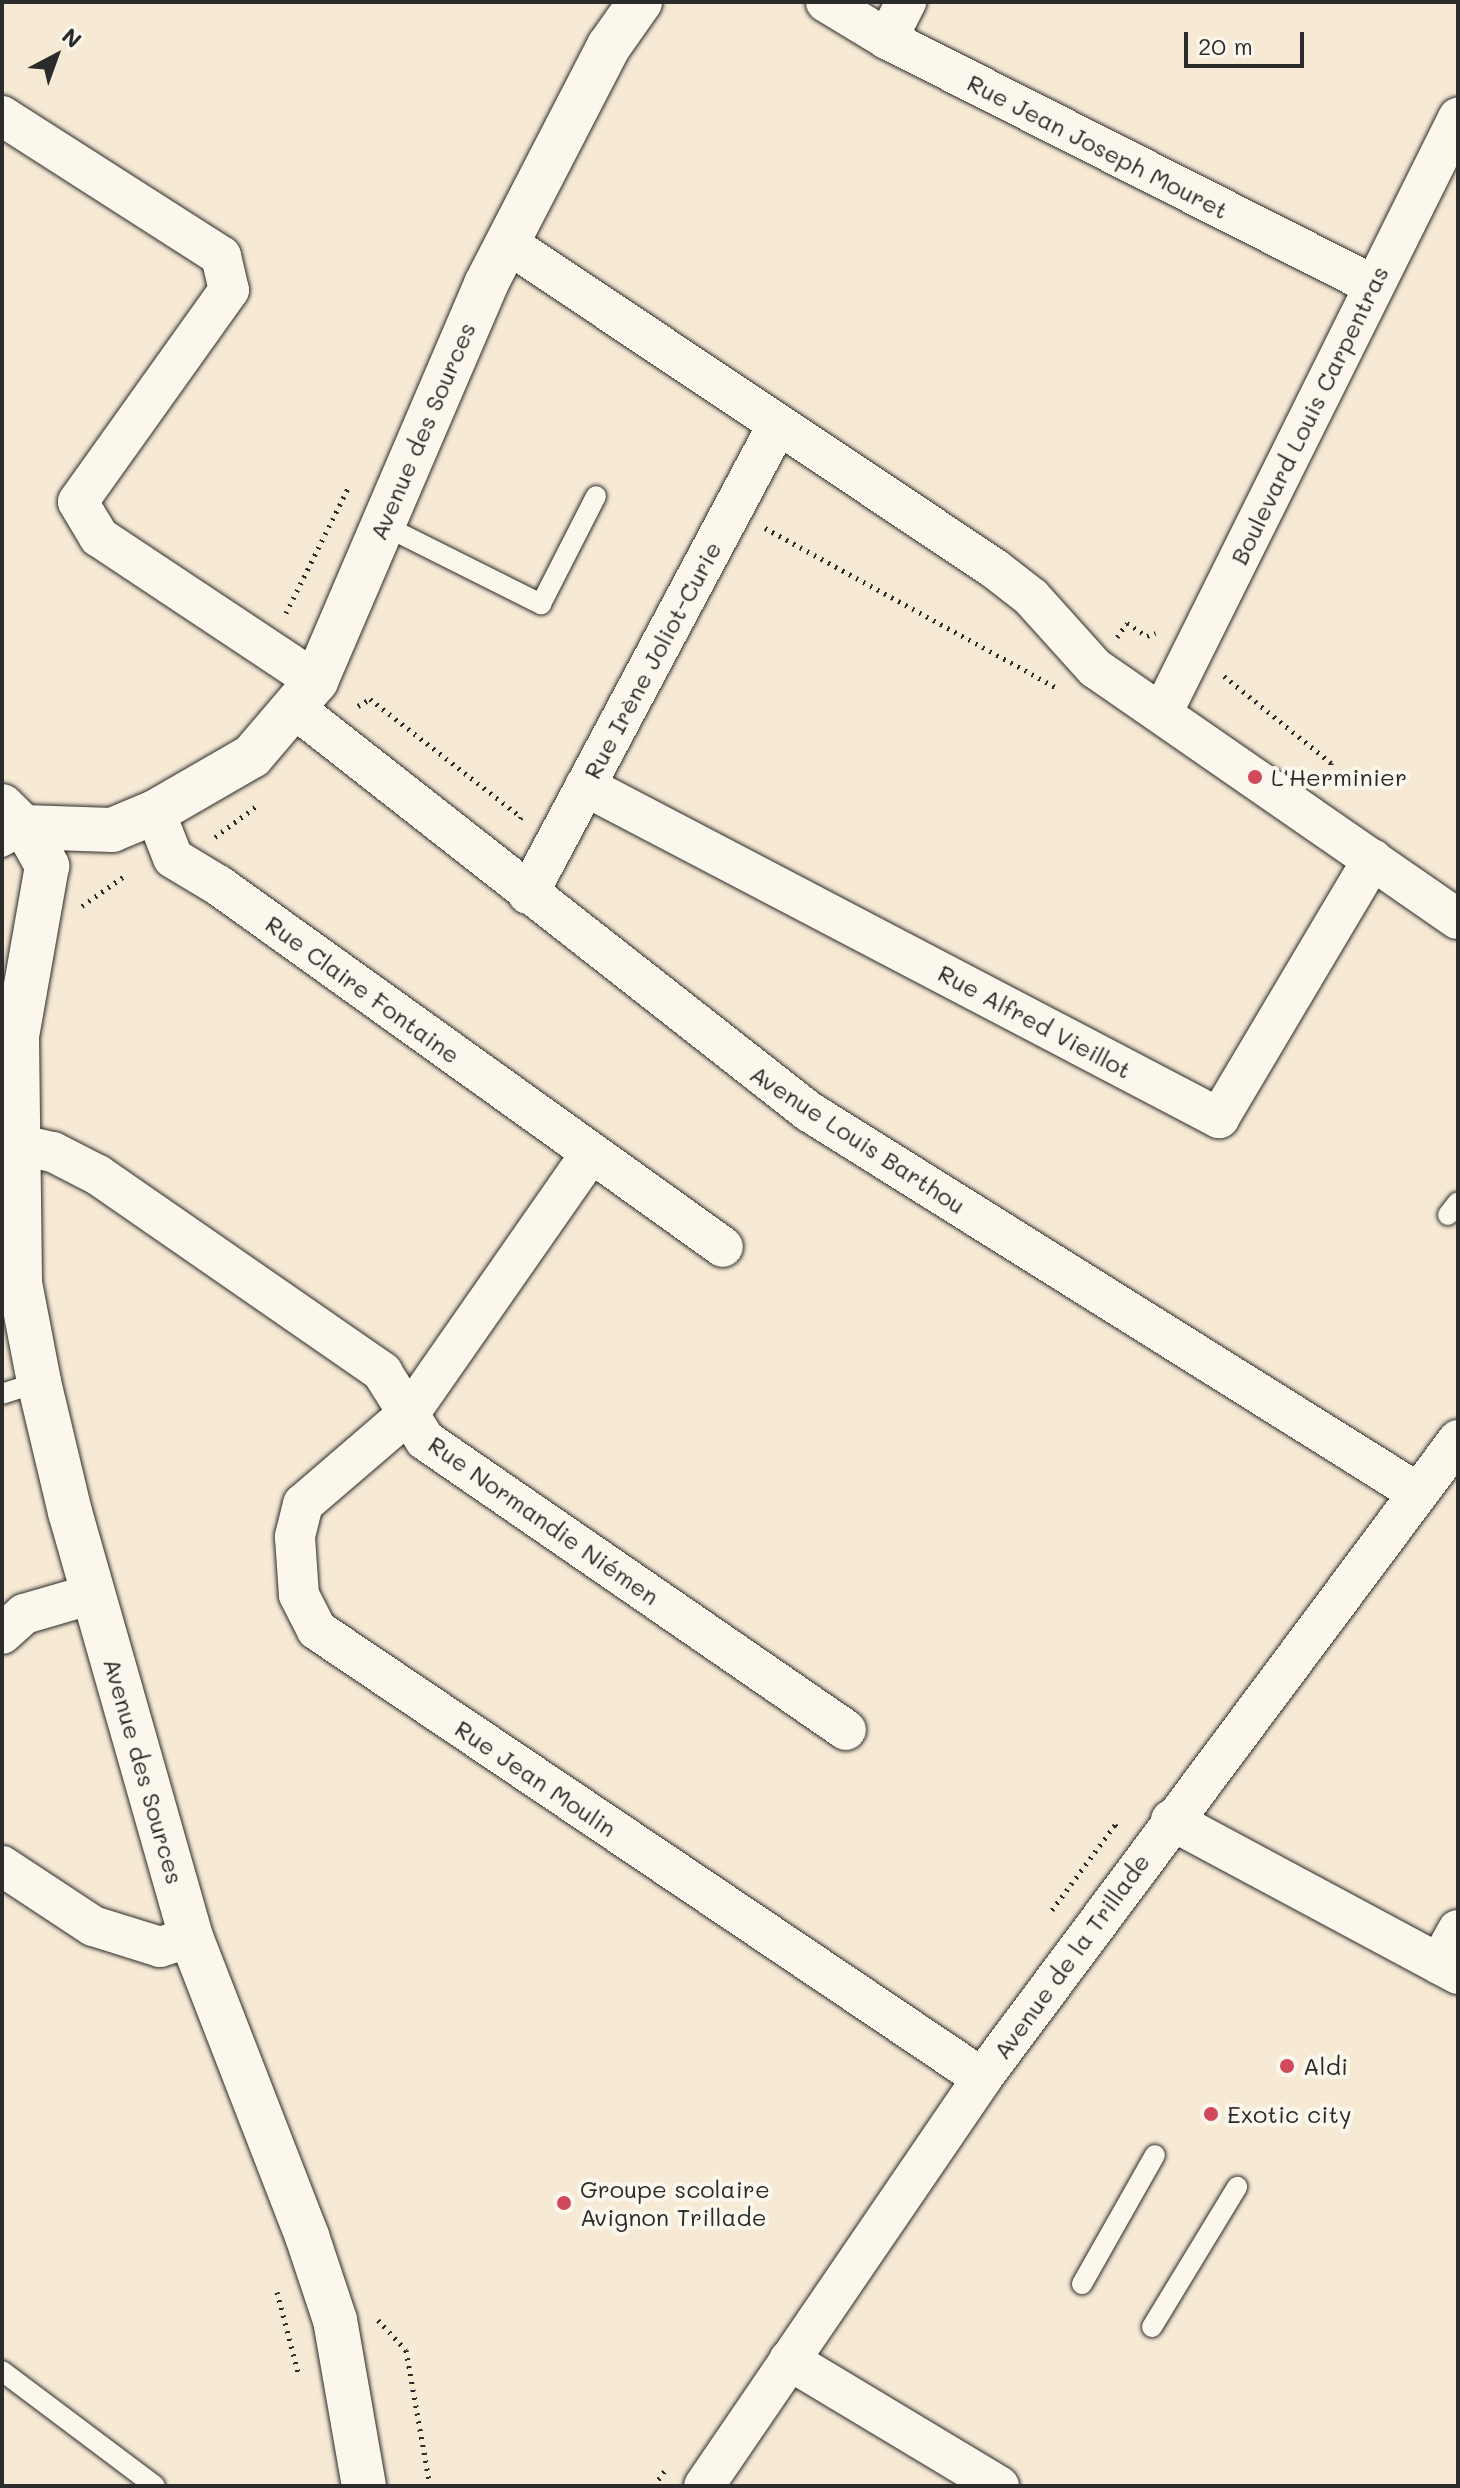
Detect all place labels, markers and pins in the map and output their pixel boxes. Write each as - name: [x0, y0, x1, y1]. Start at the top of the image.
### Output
- place label: L'Herminier: [1271, 763, 1407, 791]
- marker: L'Herminier: [1246, 768, 1264, 786]
- place label: Aldi: [1303, 2052, 1348, 2080]
- marker: Aldi: [1278, 2057, 1296, 2075]
- place label: Exotic city: [1227, 2100, 1351, 2128]
- marker: Exotic city: [1202, 2105, 1220, 2123]
- place label: Groupe scolaire Avignon Trillade: [580, 2175, 770, 2231]
- marker: Groupe scolaire Avignon Trillade: [555, 2194, 573, 2212]

